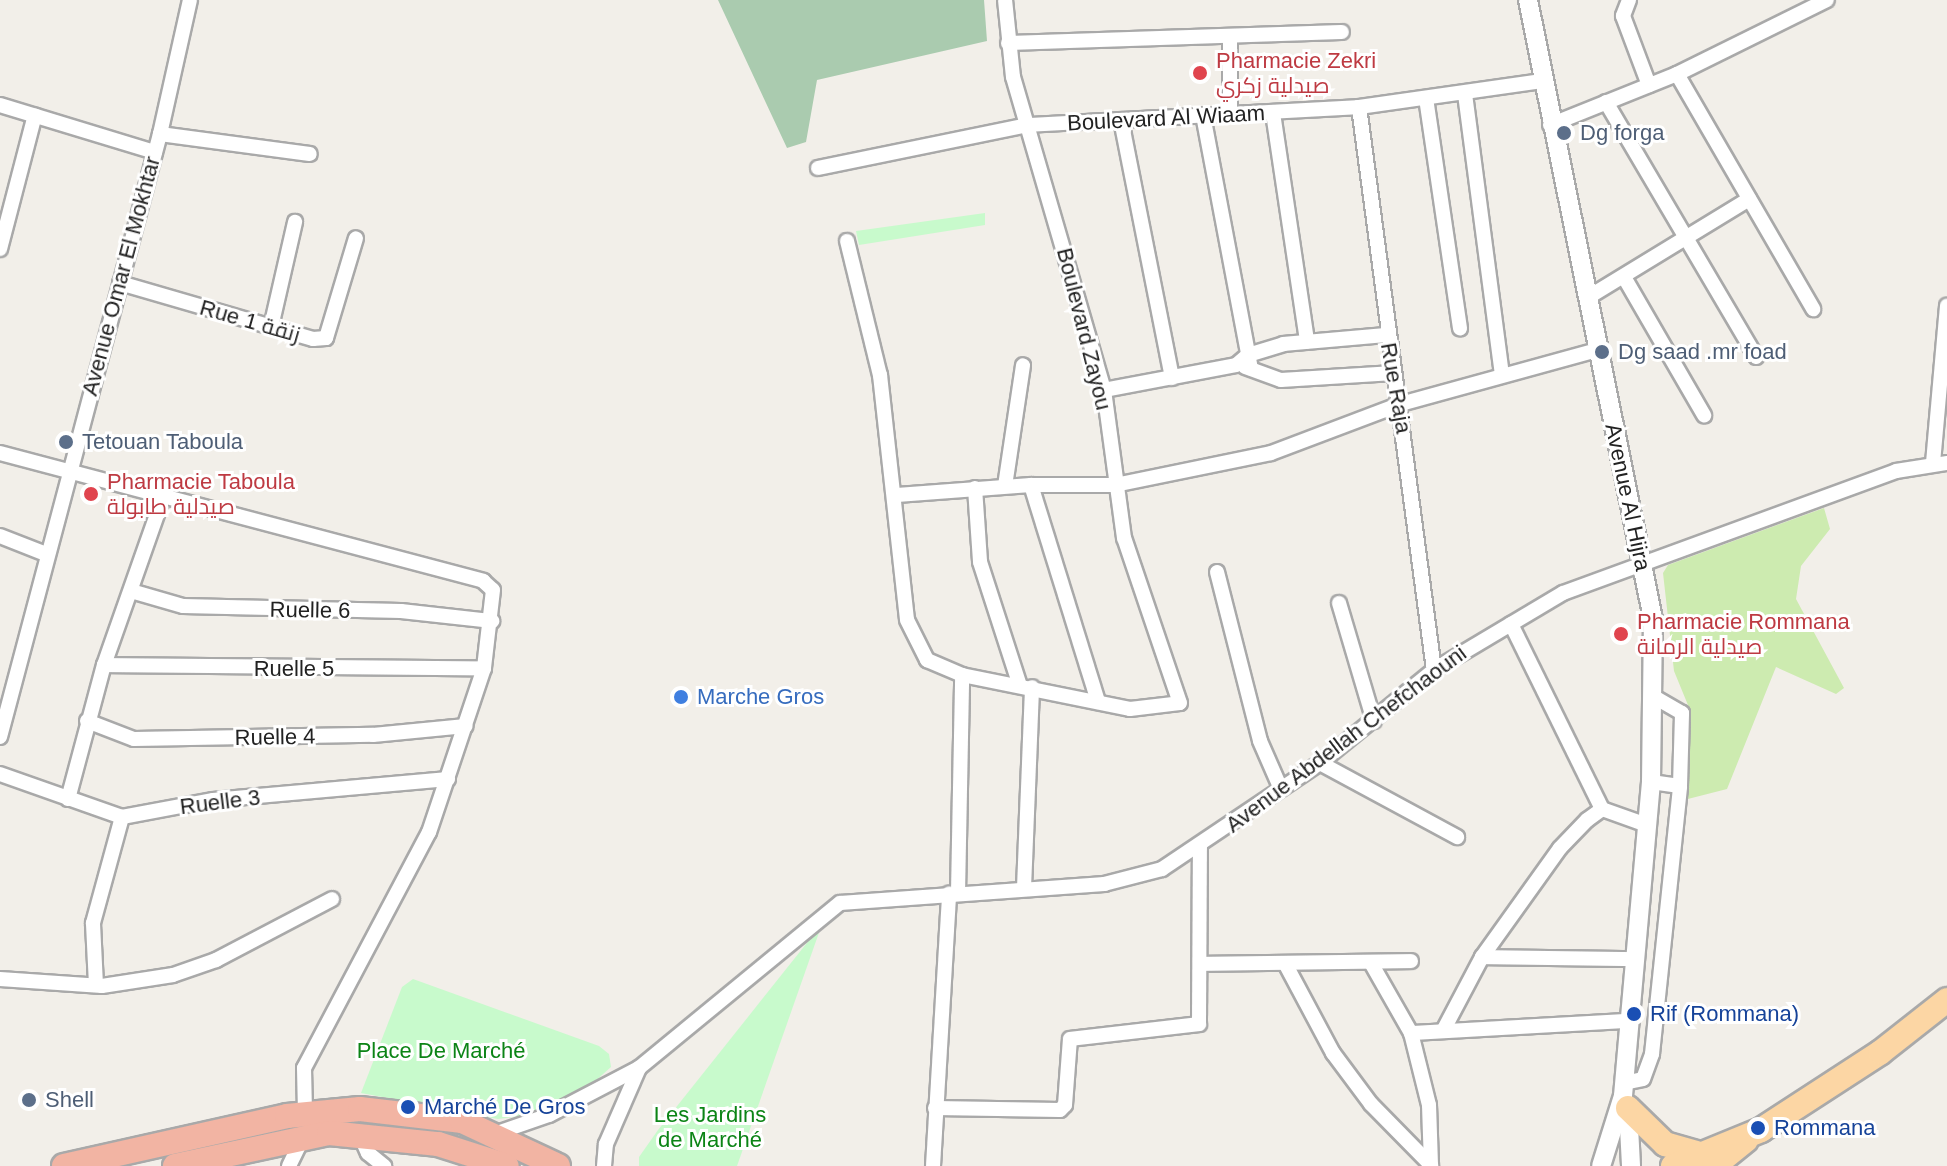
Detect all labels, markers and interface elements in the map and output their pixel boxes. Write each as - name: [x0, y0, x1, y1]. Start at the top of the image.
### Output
- place label: Pharmacie Zekri صيدلية زكري: [1216, 47, 1376, 98]
- marker: Pharmacie Zekri صيدلية زكري: [1191, 64, 1209, 82]
- street label: Boulevard Al Wiaam: [1066, 100, 1266, 136]
- place label: Dg forga: [1580, 120, 1664, 146]
- marker: Dg forga: [1555, 124, 1573, 142]
- street label: Avenue Omar El Mokhtar: [76, 153, 166, 399]
- street label: Boulevard Zayou: [1051, 245, 1117, 413]
- street label: Rue 1 زنقة: [197, 294, 303, 348]
- place label: Dg saad .mr foad: [1618, 339, 1787, 365]
- street label: Rue Raja: [1375, 341, 1417, 435]
- marker: Dg saad .mr foad: [1593, 343, 1611, 361]
- street label: Avenue Al Hijra: [1599, 420, 1657, 574]
- place label: Tetouan Taboula: [82, 429, 243, 455]
- marker: Tetouan Taboula: [57, 433, 75, 451]
- place label: Pharmacie Taboula صيدلية طابولة: [107, 468, 295, 520]
- marker: Pharmacie Taboula صيدلية طابولة: [82, 485, 100, 503]
- street label: Ruelle 6: [269, 596, 351, 624]
- place label: Pharmacie Rommana صيدلية الرمانة: [1637, 608, 1850, 660]
- marker: Pharmacie Rommana صيدلية الرمانة: [1612, 625, 1630, 643]
- street label: Avenue Abdellah Chefchaouni: [1220, 640, 1472, 838]
- street label: Ruelle 5: [254, 656, 334, 682]
- place label: Marche Gros: [697, 684, 824, 710]
- marker: Marche Gros: [672, 688, 690, 706]
- street label: Ruelle 4: [234, 723, 316, 751]
- street label: Ruelle 3: [178, 784, 262, 820]
- place label: Rif (Rommana): [1650, 1001, 1799, 1027]
- marker: Rif (Rommana): [1625, 1005, 1643, 1023]
- park label: Place De Marché: [357, 1038, 525, 1064]
- place label: Shell: [45, 1087, 94, 1113]
- marker: Shell: [20, 1091, 38, 1109]
- place label: Marché De Gros: [424, 1094, 585, 1120]
- marker: Marché De Gros: [399, 1098, 417, 1116]
- park label: Les Jardins de Marché: [654, 1101, 766, 1152]
- place label: Rommana: [1774, 1115, 1875, 1141]
- marker: Rommana: [1749, 1119, 1767, 1137]

